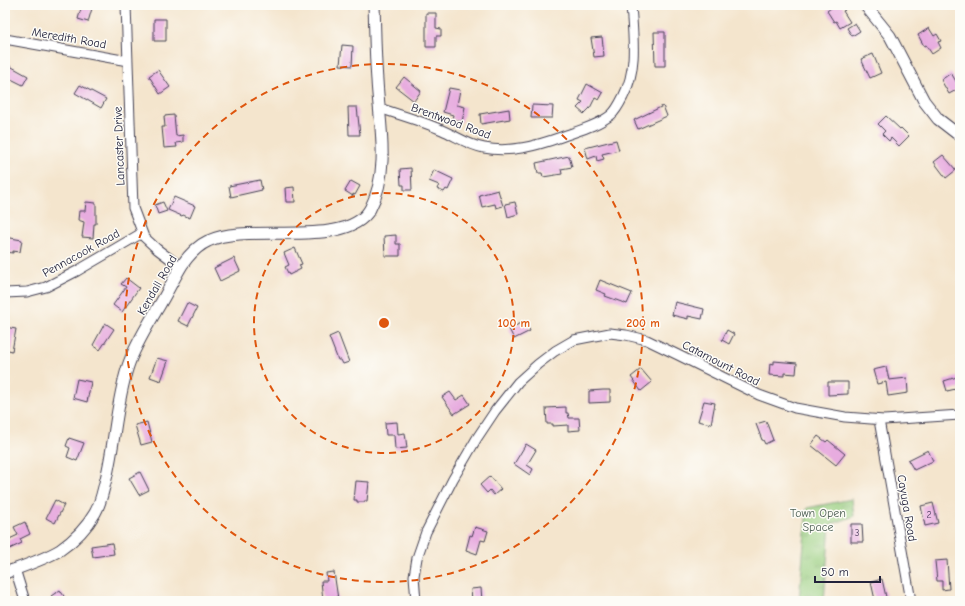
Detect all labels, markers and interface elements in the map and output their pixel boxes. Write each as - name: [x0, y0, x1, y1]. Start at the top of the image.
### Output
- street label: Meredith Road: [31, 25, 107, 51]
- street label: Brentwood Road: [409, 100, 493, 142]
- street label: Lancaster Drive: [111, 106, 127, 186]
- street label: Pennacook Road: [40, 226, 122, 280]
- street label: Kendall Road: [134, 252, 180, 318]
- centre of rings: [377, 316, 391, 330]
- text: 100 m: [498, 316, 530, 330]
- text: 200 m: [626, 316, 660, 330]
- street label: Catamount Road: [680, 337, 762, 389]
- street label: Cayuga Road: [894, 474, 920, 542]
- park label: Town Open Space: [790, 506, 846, 534]
- house number: 2: [926, 509, 932, 521]
- house number: 3: [854, 527, 860, 539]
- scale bar: [815, 558, 880, 584]
- text: 50 m: [821, 565, 849, 579]

